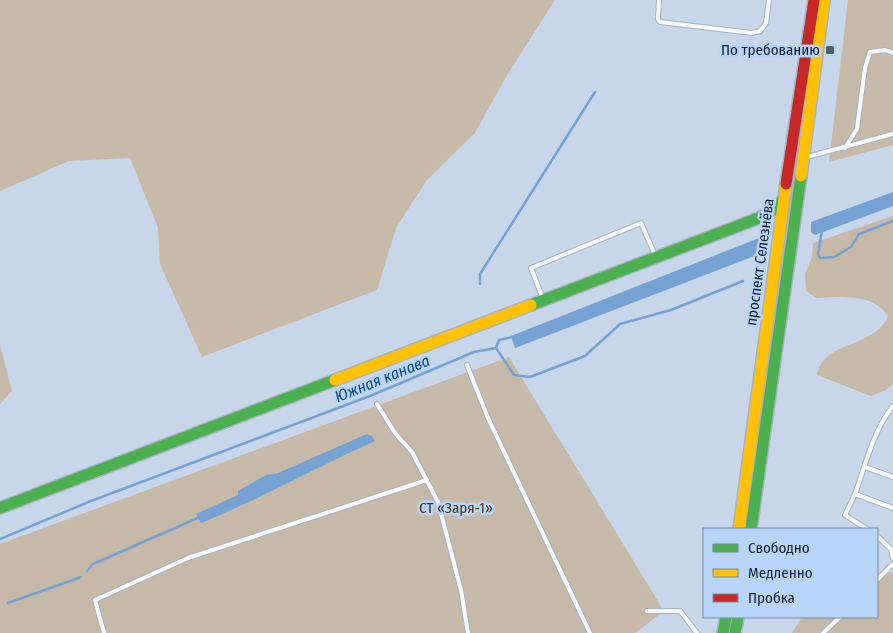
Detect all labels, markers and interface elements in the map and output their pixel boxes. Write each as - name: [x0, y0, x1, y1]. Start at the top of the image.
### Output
- place label: По требованию: [721, 41, 820, 59]
- marker: По требованию: [824, 44, 836, 56]
- street label: проспект Селезнёва: [742, 197, 778, 327]
- water label: Южная канава: [332, 351, 432, 406]
- park label: СТ «Заря-1»: [419, 499, 493, 517]
- legend: [703, 528, 878, 618]
- text: Свободно: [748, 539, 810, 557]
- text: Медленно: [748, 564, 813, 582]
- text: Пробка: [748, 589, 795, 607]

